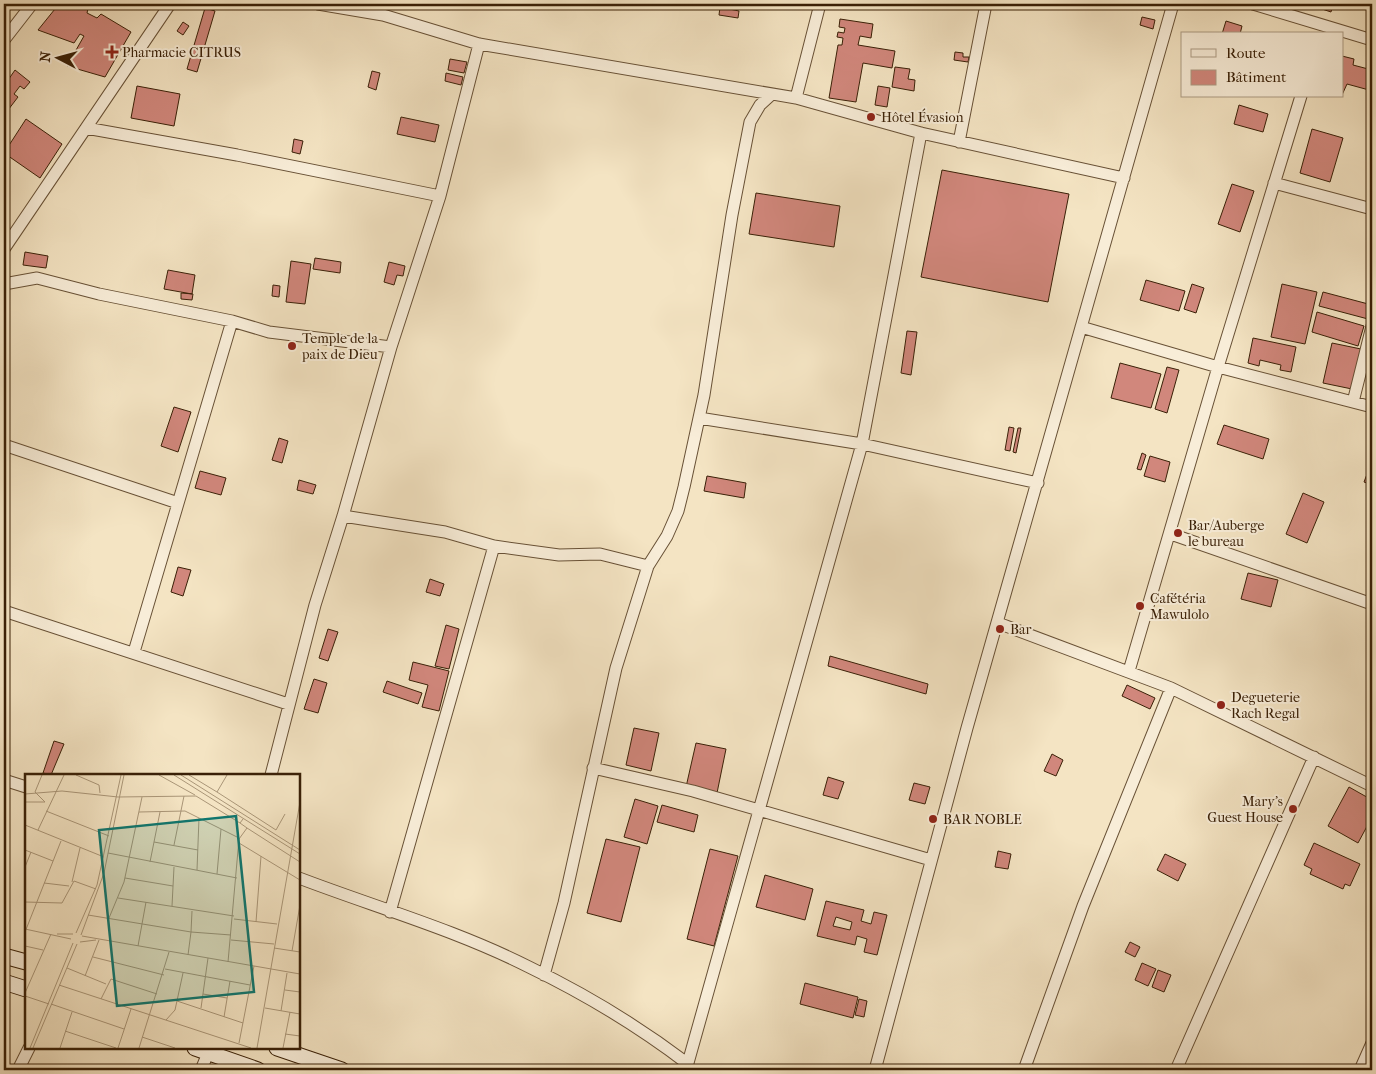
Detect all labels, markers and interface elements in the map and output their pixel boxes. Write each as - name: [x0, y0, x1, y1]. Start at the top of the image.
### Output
- north arrow: [32, 32, 82, 82]
- legend: [1181, 32, 1344, 98]
- place label: Pharmacie CITRUS: [122, 44, 241, 61]
- text: Route: [1226, 44, 1266, 62]
- marker: Pharmacie CITRUS: [106, 46, 118, 58]
- text: N: [37, 50, 55, 63]
- text: Bâtiment: [1226, 68, 1287, 86]
- place label: Hôtel Évasion: [881, 108, 964, 126]
- marker: Hôtel Évasion: [865, 111, 877, 123]
- place label: Temple de la paix de Dieu: [301, 330, 378, 363]
- marker: Temple de la paix de Dieu: [286, 340, 298, 352]
- place label: Bar/Auberge le bureau: [1187, 517, 1264, 550]
- marker: Bar/Auberge le bureau: [1172, 527, 1184, 539]
- place label: Cafétéria Mawulolo: [1150, 590, 1209, 623]
- marker: Cafétéria Mawulolo: [1134, 600, 1146, 612]
- place label: Bar: [1010, 621, 1032, 638]
- marker: Bar: [994, 623, 1006, 635]
- place label: Degueterie Rach Regal: [1231, 689, 1300, 722]
- marker: Degueterie Rach Regal: [1215, 699, 1227, 711]
- inset map: [25, 774, 300, 1049]
- place label: Mary's Guest House: [1207, 793, 1283, 826]
- marker: Mary's Guest House: [1287, 803, 1299, 815]
- place label: BAR NOBLE: [943, 811, 1022, 828]
- marker: BAR NOBLE: [927, 813, 939, 825]

